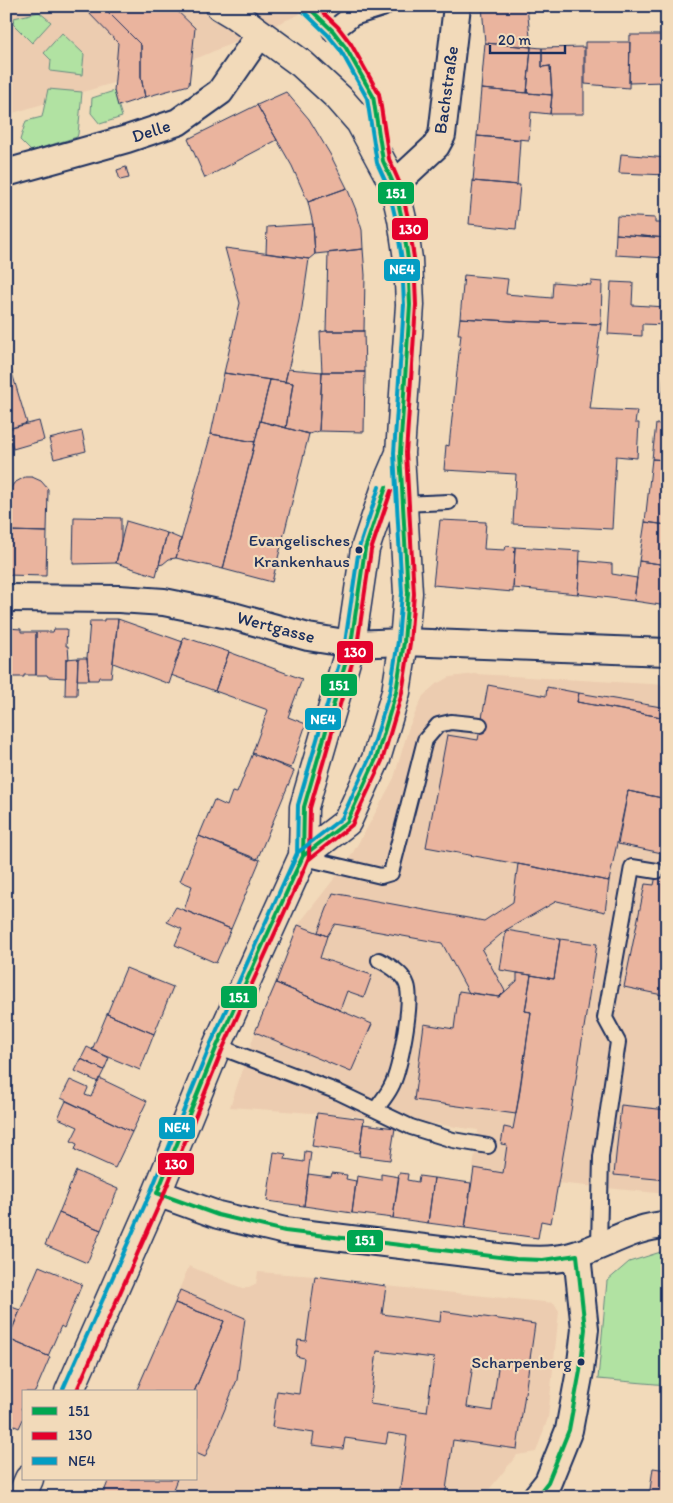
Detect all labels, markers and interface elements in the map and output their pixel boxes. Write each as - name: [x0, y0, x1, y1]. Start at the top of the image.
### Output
- scale bar: [490, 22, 566, 54]
- text: 20 m: [498, 31, 532, 49]
- street label: Bachstraße: [429, 44, 463, 136]
- street label: Delle: [129, 114, 173, 148]
- line badge: 151: [377, 181, 415, 205]
- text: 151: [386, 185, 407, 202]
- line badge: 130: [391, 217, 429, 241]
- text: 130: [399, 221, 422, 238]
- line badge: NE4: [383, 258, 421, 282]
- text: NE4: [389, 261, 415, 278]
- place label: Evangelisches Krankenhaus: [249, 530, 350, 571]
- marker: Evangelisches Krankenhaus: [354, 545, 364, 555]
- street label: Wertgasse: [235, 606, 317, 648]
- line badge: 130: [336, 640, 374, 664]
- text: 130: [344, 644, 367, 661]
- line badge: 151: [320, 673, 358, 697]
- text: 151: [329, 677, 350, 694]
- line badge: NE4: [304, 707, 342, 731]
- text: NE4: [310, 711, 336, 728]
- line badge: 151: [220, 985, 258, 1009]
- text: 151: [229, 989, 250, 1006]
- line badge: NE4: [158, 1116, 196, 1140]
- text: NE4: [164, 1119, 190, 1136]
- line badge: 130: [157, 1152, 195, 1176]
- text: 130: [165, 1156, 188, 1173]
- line badge: 151: [346, 1229, 384, 1253]
- text: 151: [355, 1232, 376, 1249]
- place label: Scharpenberg: [472, 1352, 572, 1372]
- marker: Scharpenberg: [576, 1357, 586, 1367]
- legend: [22, 1390, 198, 1480]
- text: 151: [68, 1402, 90, 1420]
- text: 130: [68, 1426, 92, 1444]
- text: NE4: [68, 1452, 95, 1470]

